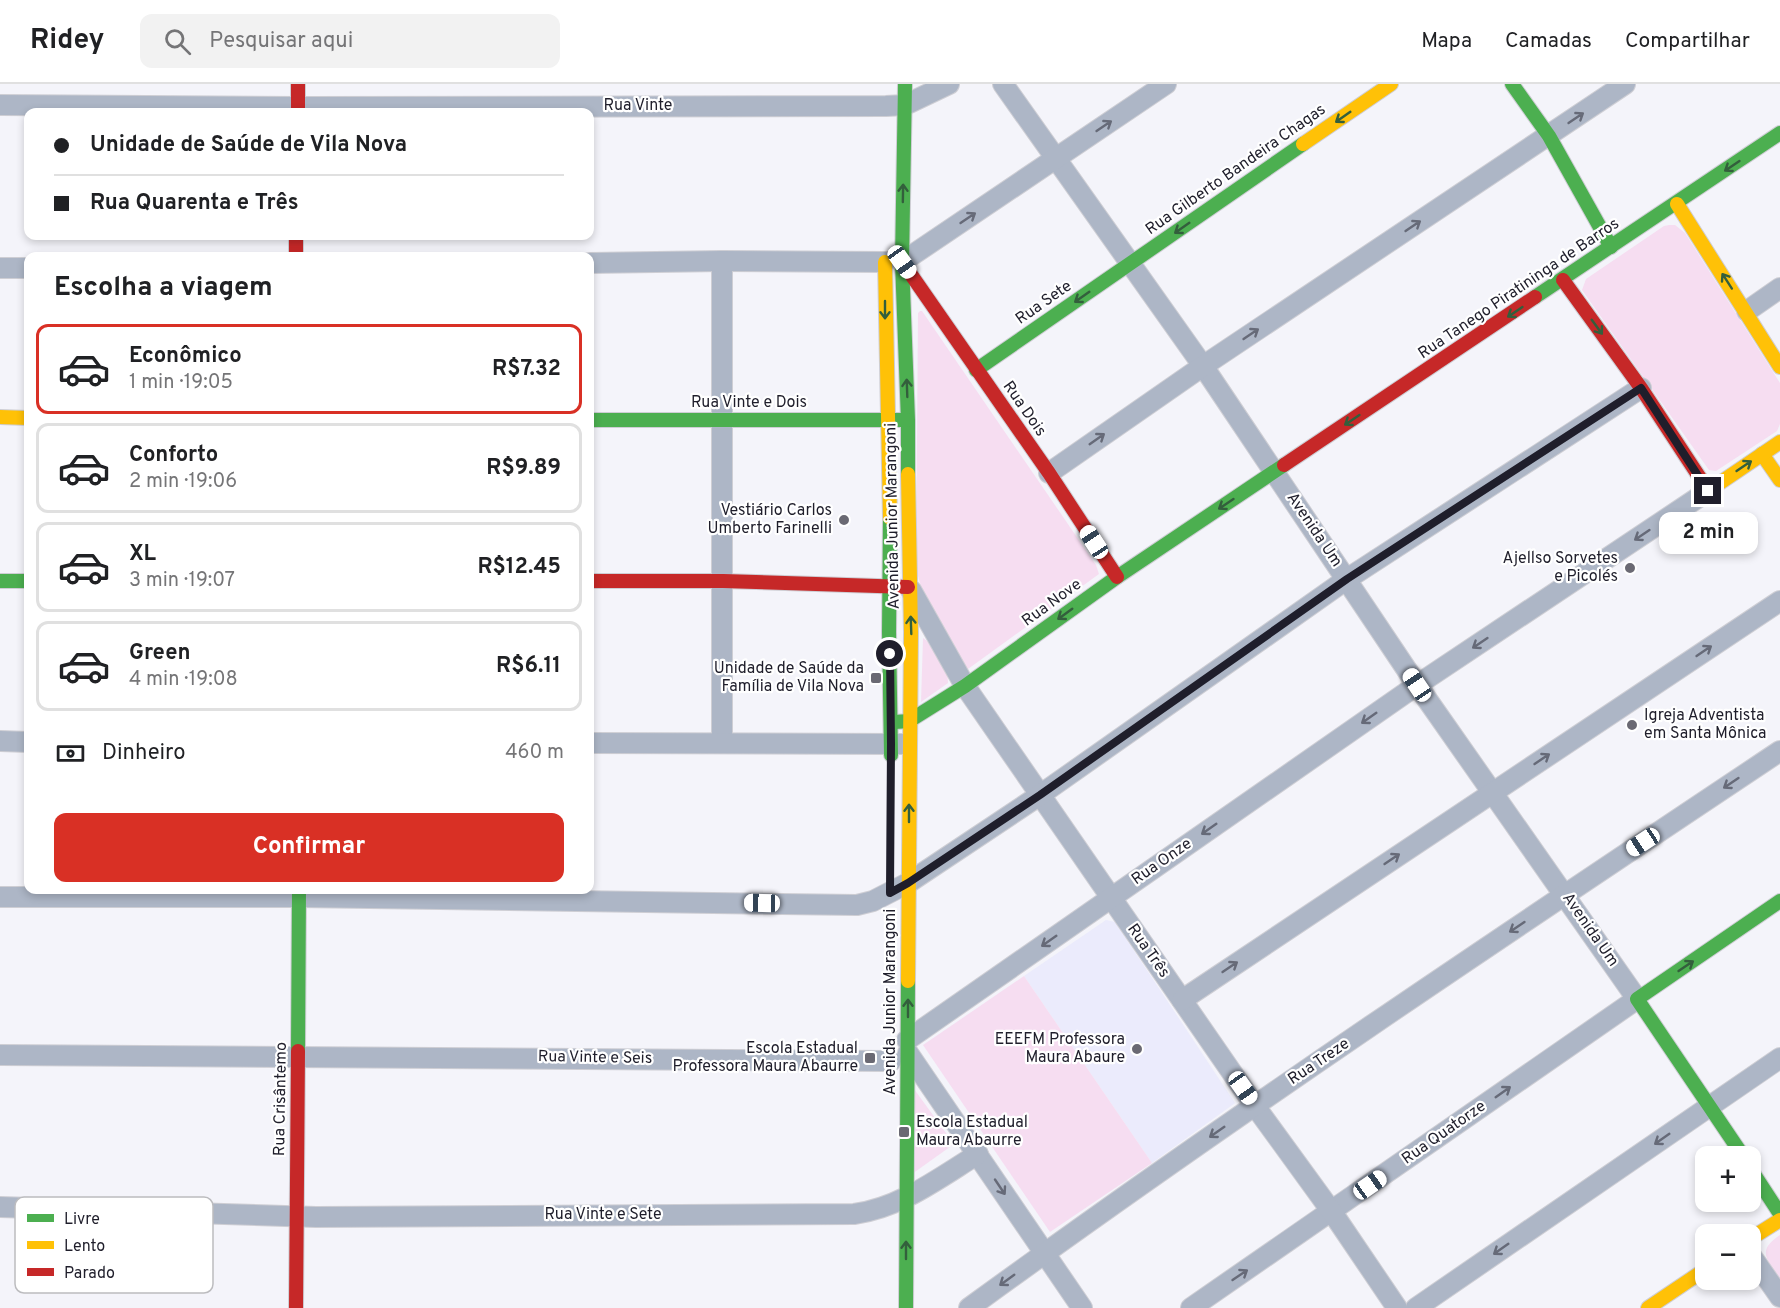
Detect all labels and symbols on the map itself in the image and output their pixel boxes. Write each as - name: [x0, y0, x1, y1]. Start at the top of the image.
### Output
- street label: Rua Vinte: [604, 96, 672, 116]
- street label: Rua Gilberto Bandeira Chagas: [1142, 100, 1330, 240]
- one-way arrow: [1335, 111, 1351, 123]
- one-way arrow: [1567, 111, 1584, 124]
- one-way arrow: [1096, 120, 1112, 132]
- one-way arrow: [1724, 160, 1740, 172]
- one-way arrow: [897, 183, 909, 203]
- one-way arrow: [959, 212, 976, 224]
- street label: Rua Tanego Piratininga de Barros: [1415, 214, 1623, 364]
- one-way arrow: [1405, 220, 1421, 232]
- one-way arrow: [1175, 222, 1191, 234]
- car: [884, 242, 920, 282]
- one-way arrow: [1721, 273, 1733, 290]
- street label: Rua Sete: [1012, 276, 1076, 330]
- one-way arrow: [1074, 291, 1091, 303]
- one-way arrow: [879, 300, 891, 320]
- one-way arrow: [1507, 306, 1523, 318]
- one-way arrow: [1591, 319, 1604, 335]
- one-way arrow: [1242, 328, 1259, 340]
- street label: Rua Dois: [998, 377, 1050, 441]
- one-way arrow: [902, 378, 913, 398]
- street label: Rua Vinte e Dois: [691, 393, 807, 413]
- one-way arrow: [1344, 414, 1361, 426]
- street label: Avenida Junior Marangoni: [881, 423, 905, 609]
- one-way arrow: [1088, 433, 1105, 445]
- one-way arrow: [1735, 460, 1752, 472]
- route end: [1694, 477, 1721, 504]
- street label: Avenida Um: [1282, 489, 1346, 571]
- one-way arrow: [1218, 498, 1235, 510]
- place label: Vestiário Carlos Umberto Farinelli: [708, 501, 832, 539]
- callout: 2 min: [1658, 512, 1758, 554]
- marker: Vestiário Carlos Umberto Farinelli: [837, 513, 851, 527]
- car: [1077, 522, 1111, 562]
- one-way arrow: [1634, 529, 1650, 541]
- place label: Ajellso Sorvetes e Picolés: [1502, 549, 1618, 587]
- marker: Ajellso Sorvetes e Picolés: [1623, 561, 1637, 575]
- street label: Rua Nove: [1018, 575, 1086, 631]
- one-way arrow: [1057, 608, 1074, 620]
- one-way arrow: [905, 615, 916, 635]
- one-way arrow: [1471, 637, 1488, 650]
- route start: [876, 640, 903, 667]
- one-way arrow: [1696, 645, 1713, 658]
- place label: Unidade de Saúde da Família de Vila Nova: [714, 659, 864, 697]
- car: [1399, 665, 1435, 705]
- marker: Unidade de Saúde da Família de Vila Nova: [869, 671, 883, 685]
- place label: Igreja Adventista em Santa Mônica: [1644, 706, 1766, 744]
- one-way arrow: [1362, 712, 1378, 724]
- marker: Igreja Adventista em Santa Mônica: [1625, 718, 1639, 732]
- one-way arrow: [1533, 753, 1550, 765]
- one-way arrow: [1724, 777, 1740, 789]
- one-way arrow: [903, 804, 914, 824]
- one-way arrow: [1201, 823, 1218, 835]
- car: [1623, 825, 1663, 859]
- street label: Rua Onze: [1128, 834, 1196, 890]
- one-way arrow: [1384, 853, 1400, 865]
- street label: Avenida Um: [1557, 889, 1623, 971]
- car: [744, 894, 780, 912]
- street label: Avenida Junior Marangoni: [881, 909, 901, 1095]
- street label: Rua Três: [1122, 920, 1174, 982]
- one-way arrow: [1509, 921, 1526, 933]
- one-way arrow: [1041, 935, 1057, 947]
- one-way arrow: [1677, 959, 1694, 972]
- one-way arrow: [1222, 961, 1238, 973]
- one-way arrow: [902, 999, 914, 1019]
- place label: EEEFM Professora Maura Abaure: [995, 1030, 1125, 1068]
- street label: Rua Treze: [1284, 1034, 1354, 1090]
- place label: Escola Estadual Professora Maura Abaurre: [673, 1039, 858, 1077]
- street label: Rua Crisântemo: [270, 1042, 292, 1156]
- marker: EEEFM Professora Maura Abaure: [1130, 1042, 1144, 1056]
- street label: Rua Vinte e Seis: [538, 1047, 652, 1069]
- marker: Escola Estadual Professora Maura Abaurre: [863, 1051, 877, 1065]
- car: [1225, 1068, 1261, 1108]
- one-way arrow: [1495, 1086, 1511, 1098]
- street label: Rua Quatorze: [1398, 1097, 1490, 1169]
- place label: Escola Estadual Maura Abaurre: [916, 1113, 1028, 1151]
- marker: Escola Estadual Maura Abaurre: [897, 1125, 911, 1139]
- one-way arrow: [1210, 1126, 1226, 1138]
- one-way arrow: [1653, 1132, 1670, 1145]
- car: [1350, 1167, 1390, 1203]
- one-way arrow: [994, 1179, 1006, 1195]
- legend: [15, 1197, 213, 1293]
- street label: Rua Vinte e Sete: [544, 1205, 662, 1225]
- text: Livre: [64, 1210, 100, 1230]
- text: Lento: [64, 1237, 105, 1257]
- one-way arrow: [900, 1240, 912, 1260]
- one-way arrow: [1494, 1243, 1510, 1255]
- text: Parado: [64, 1264, 115, 1284]
- one-way arrow: [1231, 1269, 1247, 1281]
- one-way arrow: [1000, 1274, 1016, 1287]

